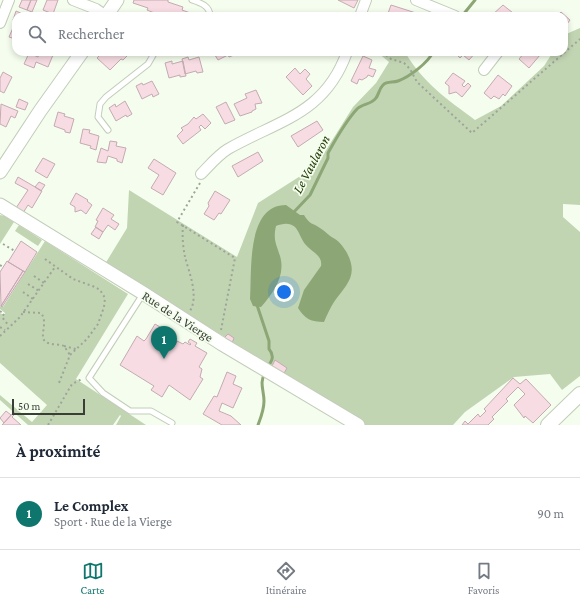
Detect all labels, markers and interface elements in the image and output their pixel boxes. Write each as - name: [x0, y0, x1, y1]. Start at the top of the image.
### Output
- search box: [12, 12, 568, 56]
- icon: search: [26, 23, 48, 45]
- text: Rechercher: [58, 26, 125, 42]
- water label: Le Vaularon: [289, 132, 333, 196]
- your location: [274, 282, 294, 302]
- street label: Rue de la Vierge: [139, 288, 216, 345]
- pin: 1: [151, 326, 177, 359]
- scale bar: [12, 397, 85, 416]
- text: 50 m: [18, 400, 40, 412]
- text: À proximité: [16, 442, 100, 461]
- text: Le Complex: [54, 498, 128, 514]
- text: 1: [27, 506, 31, 521]
- text: 90 m: [537, 506, 564, 521]
- text: Sport · Rue de la Vierge: [54, 514, 172, 529]
- tab: Carte: [81, 560, 104, 596]
- tab: Itinéraire: [266, 560, 306, 596]
- tab: Favoris: [468, 560, 499, 596]

